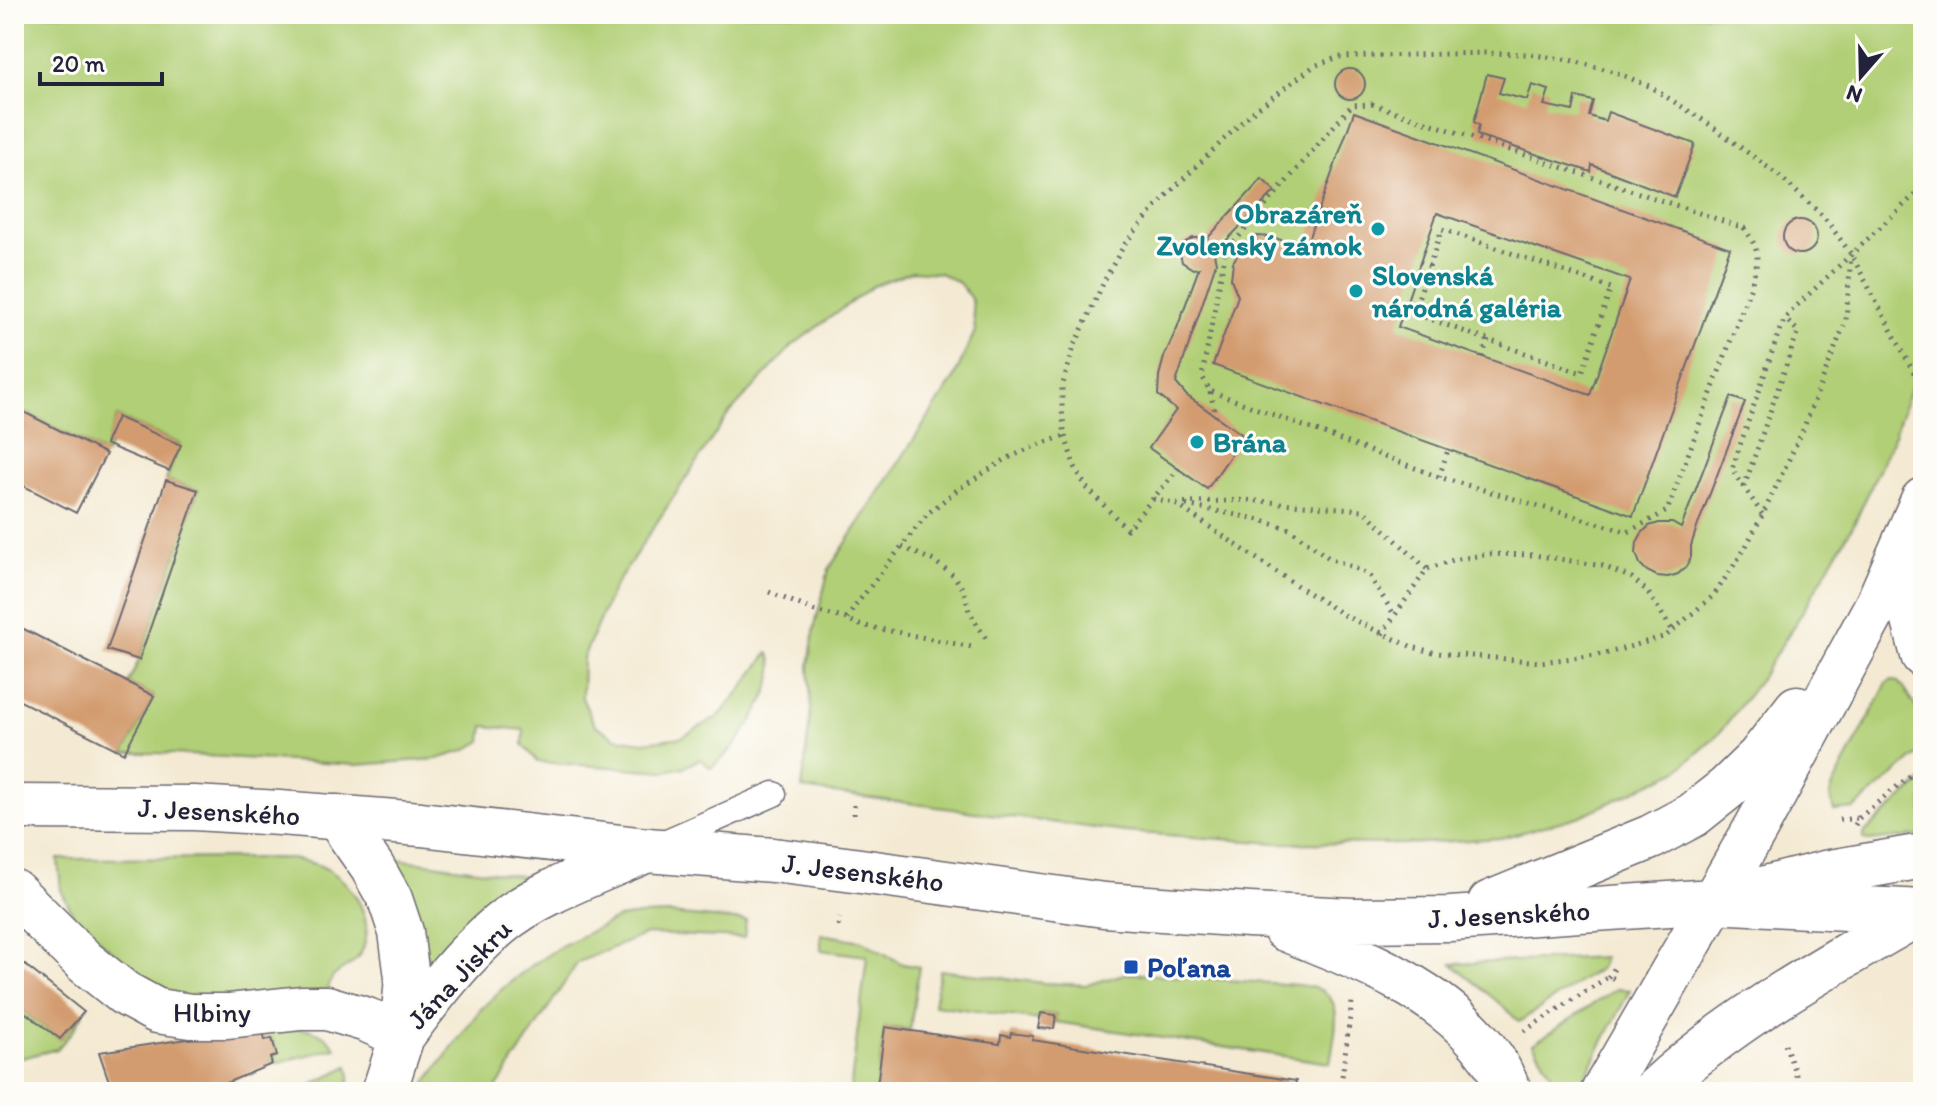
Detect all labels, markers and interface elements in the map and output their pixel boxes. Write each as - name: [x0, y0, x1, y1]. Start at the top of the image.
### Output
- scale bar: [40, 36, 162, 86]
- north arrow: [1821, 36, 1901, 116]
- text: 20 m: [52, 49, 105, 78]
- text: N: [1843, 79, 1866, 110]
- place label: Obrazáreň Zvolenský zámok: [1156, 196, 1363, 262]
- marker: Obrazáreň Zvolenský zámok: [1369, 220, 1387, 238]
- place label: Slovenská národná galéria: [1371, 258, 1562, 324]
- marker: Slovenská národná galéria: [1347, 282, 1365, 300]
- place label: Brána: [1213, 425, 1287, 459]
- marker: Brána: [1188, 433, 1206, 451]
- street label: J. Jesenského: [137, 790, 301, 832]
- street label: J. Jesenského: [780, 845, 946, 899]
- street label: J. Jesenského: [1427, 893, 1591, 935]
- street label: Jána Jiskru: [399, 912, 519, 1036]
- place label: Poľana: [1147, 950, 1231, 984]
- marker: Poľana: [1122, 958, 1140, 976]
- street label: Hlbiny: [173, 995, 251, 1029]

